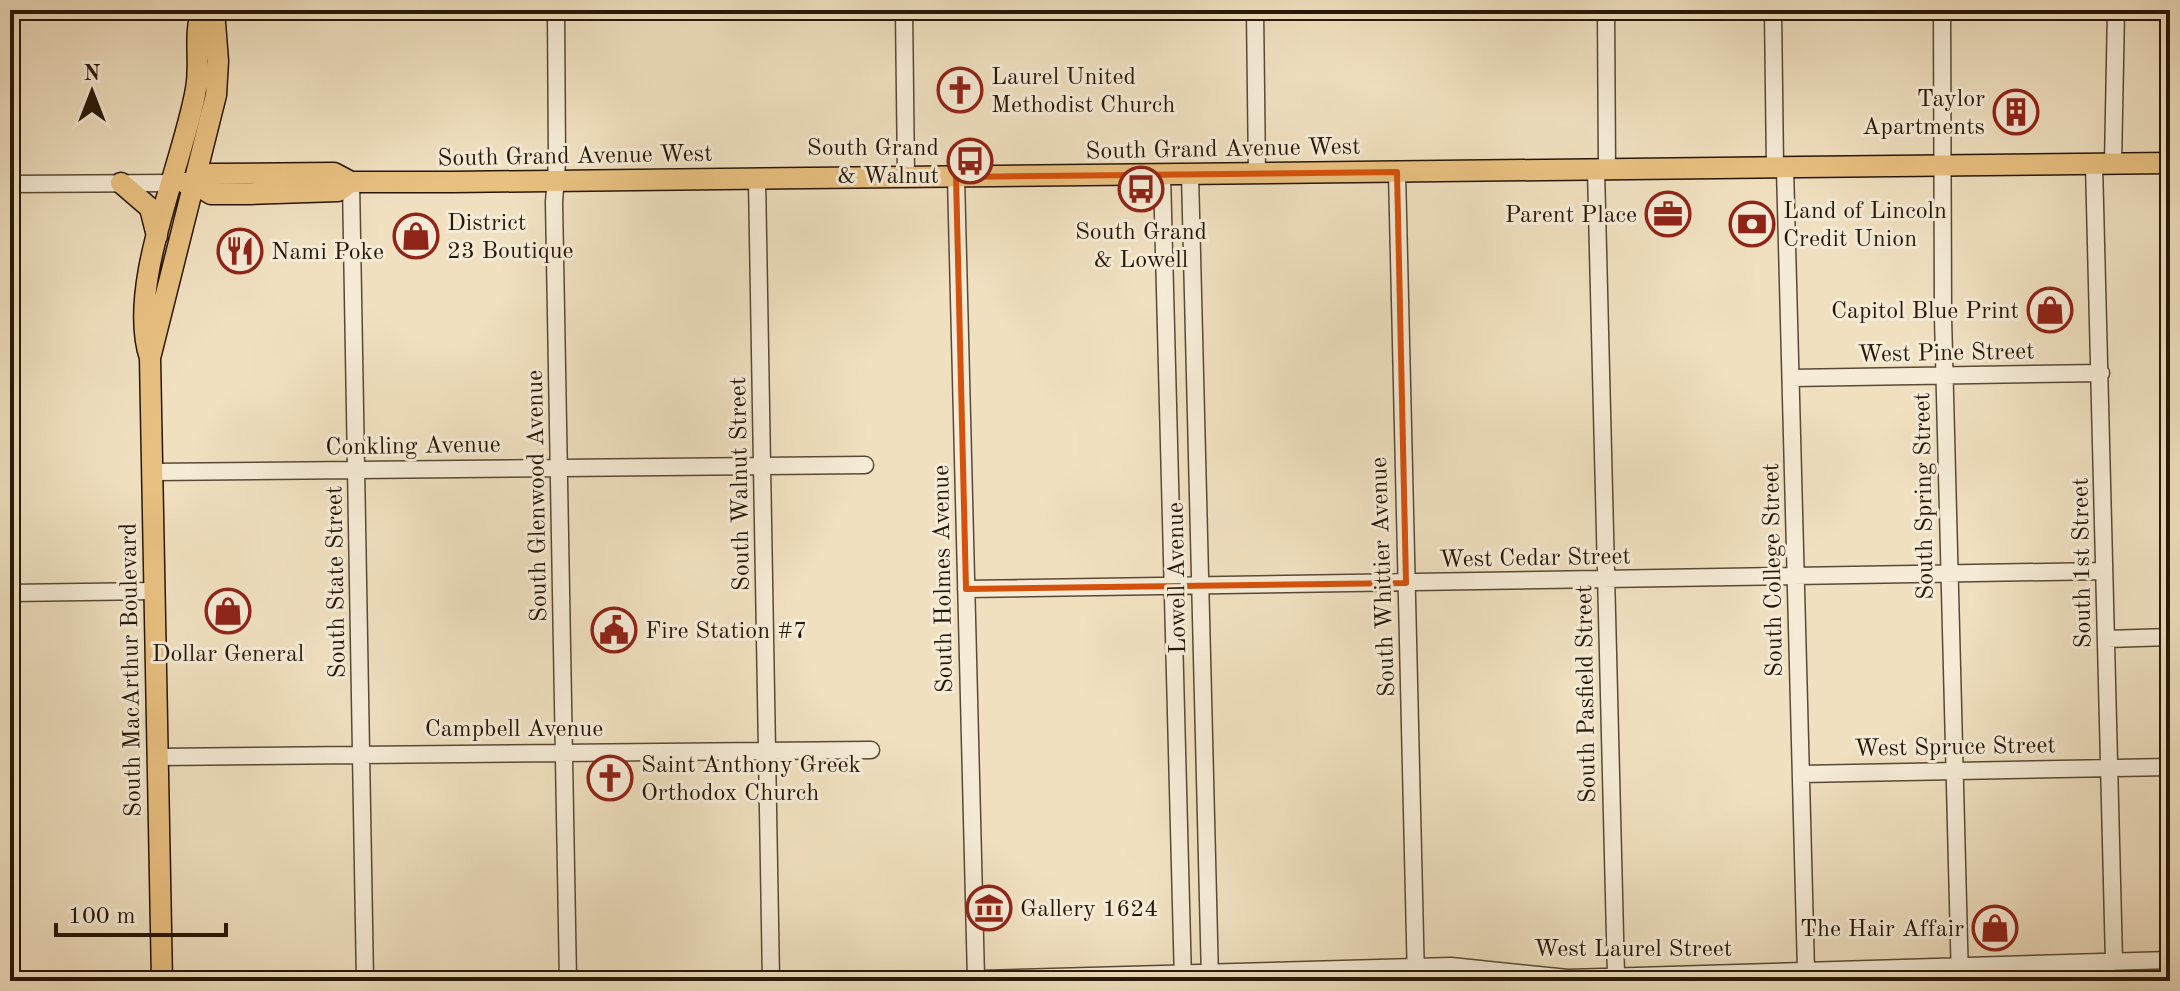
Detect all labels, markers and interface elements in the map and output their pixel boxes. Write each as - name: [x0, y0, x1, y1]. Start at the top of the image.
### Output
- north arrow: [52, 52, 132, 132]
- text: N: [84, 63, 101, 85]
- church icon: Laurel United Methodist Church: [936, 66, 984, 114]
- place label: Laurel United Methodist Church: [991, 66, 1175, 118]
- place label: Taylor Apartments: [1862, 88, 1985, 140]
- building icon: Taylor Apartments: [1992, 88, 2040, 136]
- street label: South Grand Avenue West: [1085, 136, 1361, 164]
- place label: South Grand & Walnut: [807, 137, 939, 189]
- bus stop icon: South Grand & Walnut: [946, 137, 994, 185]
- street label: South Grand Avenue West: [437, 143, 713, 171]
- bus stop icon: South Grand & Lowell: [1117, 165, 1165, 213]
- office icon: Parent Place: [1644, 190, 1692, 238]
- bank icon: Land of Lincoln Credit Union: [1728, 200, 1776, 248]
- place label: Land of Lincoln Credit Union: [1783, 200, 1947, 252]
- place label: Parent Place: [1505, 204, 1637, 228]
- shop icon: District 23 Boutique: [392, 212, 440, 260]
- place label: District 23 Boutique: [447, 212, 574, 264]
- place label: South Grand & Lowell: [1075, 221, 1207, 273]
- restaurant icon: Nami Poke: [216, 227, 264, 275]
- place label: Nami Poke: [271, 241, 384, 265]
- shop icon: Capitol Blue Print: [2026, 286, 2074, 334]
- place label: Capitol Blue Print: [1831, 300, 2019, 324]
- street label: West Pine Street: [1857, 340, 2035, 368]
- street label: South Glenwood Avenue: [524, 370, 552, 622]
- street label: South Walnut Street: [727, 377, 755, 591]
- street label: South Spring Street: [1911, 392, 1939, 600]
- street label: Conkling Avenue: [325, 433, 501, 461]
- street label: South Whittier Avenue: [1368, 457, 1400, 697]
- street label: South College Street: [1760, 463, 1788, 677]
- street label: South Holmes Avenue: [930, 465, 958, 693]
- street label: South 1st Street: [2070, 477, 2096, 649]
- street label: South State Street: [323, 485, 351, 678]
- street label: Lowell Avenue: [1165, 502, 1191, 654]
- street label: South MacArthur Boulevard: [117, 523, 147, 817]
- street label: West Cedar Street: [1439, 545, 1631, 573]
- street label: South Pasfield Street: [1573, 585, 1601, 803]
- shop icon: Dollar General: [204, 587, 252, 635]
- public building icon: Fire Station #7: [590, 606, 638, 654]
- place label: Fire Station #7: [645, 620, 807, 644]
- place label: Dollar General: [152, 643, 304, 667]
- street label: Campbell Avenue: [425, 718, 603, 742]
- street label: West Spruce Street: [1854, 734, 2056, 762]
- church icon: Saint Anthony Greek Orthodox Church: [586, 754, 634, 802]
- place label: Saint Anthony Greek Orthodox Church: [641, 754, 861, 806]
- museum icon: Gallery 1624: [965, 884, 1013, 932]
- scale bar: [56, 887, 226, 937]
- place label: Gallery 1624: [1020, 898, 1158, 922]
- shop icon: The Hair Affair: [1971, 904, 2019, 952]
- text: 100 m: [68, 905, 136, 929]
- place label: The Hair Affair: [1800, 918, 1964, 942]
- street label: West Laurel Street: [1534, 938, 1732, 962]

